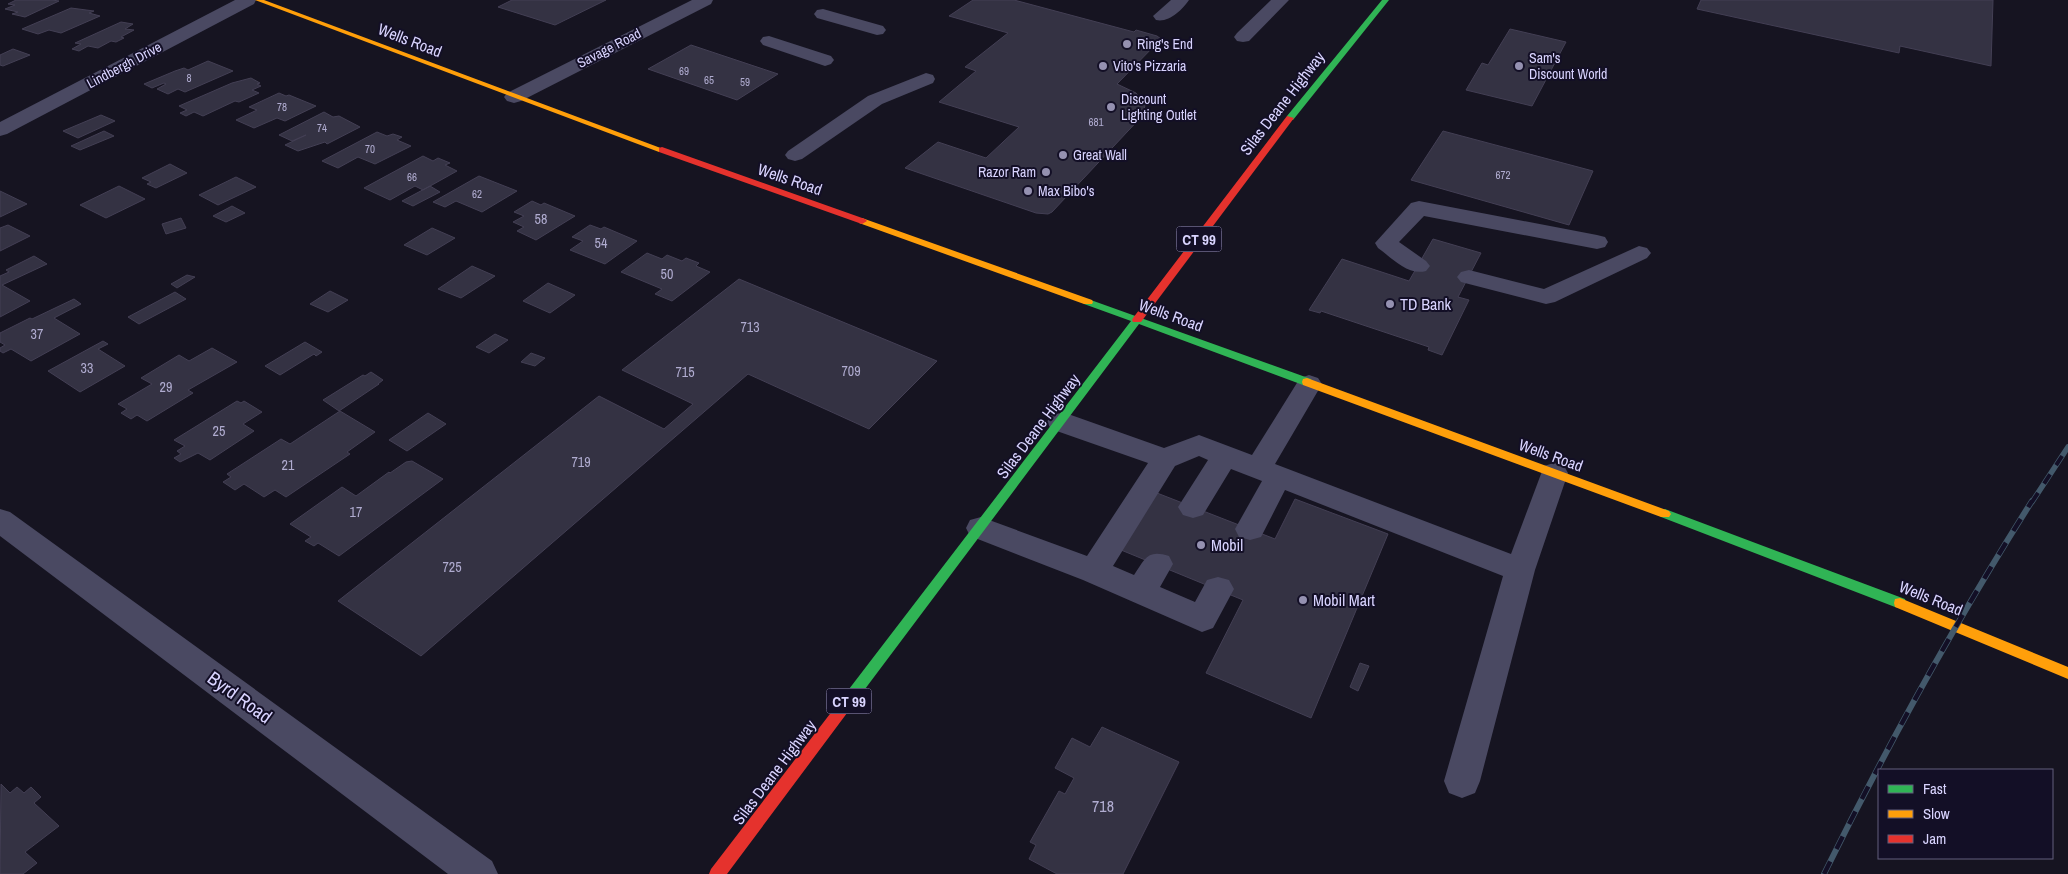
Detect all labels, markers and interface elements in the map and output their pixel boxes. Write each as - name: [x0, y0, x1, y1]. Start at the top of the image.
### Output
- street label: Wells Road: [375, 18, 445, 62]
- street label: Savage Road: [574, 24, 644, 72]
- place label: Ring's End: [1137, 35, 1193, 53]
- street label: Lindbergh Drive: [83, 38, 165, 92]
- marker: Ring's End: [1121, 38, 1133, 50]
- street label: Silas Deane Highway: [1234, 46, 1330, 159]
- place label: Sam's Discount World: [1529, 49, 1607, 83]
- place label: Vito's Pizzaria: [1113, 57, 1187, 75]
- marker: Vito's Pizzaria: [1097, 60, 1109, 72]
- marker: Sam's Discount World: [1513, 60, 1525, 72]
- house number: 69: [679, 64, 689, 78]
- house number: 8: [186, 71, 192, 85]
- house number: 65: [704, 73, 714, 87]
- house number: 59: [740, 75, 750, 89]
- place label: Discount Lighting Outlet: [1121, 90, 1196, 124]
- house number: 78: [277, 100, 287, 114]
- marker: Discount Lighting Outlet: [1105, 101, 1117, 113]
- house number: 681: [1088, 115, 1104, 129]
- house number: 74: [317, 121, 327, 135]
- house number: 70: [365, 142, 375, 156]
- place label: Great Wall: [1073, 146, 1127, 164]
- marker: Great Wall: [1057, 149, 1069, 161]
- street label: Wells Road: [755, 158, 825, 200]
- place label: Razor Ram: [978, 163, 1036, 181]
- marker: Razor Ram: [1040, 166, 1052, 178]
- house number: 672: [1495, 168, 1511, 182]
- house number: 66: [407, 170, 417, 184]
- place label: Max Bibo's: [1038, 182, 1095, 200]
- marker: Max Bibo's: [1022, 185, 1034, 197]
- house number: 62: [472, 187, 482, 201]
- house number: 58: [535, 210, 547, 228]
- road number: CT 99: [1176, 226, 1222, 252]
- house number: 54: [595, 234, 608, 252]
- house number: 50: [661, 265, 673, 283]
- street label: Wells Road: [1136, 293, 1206, 337]
- place label: TD Bank: [1400, 293, 1451, 315]
- marker: TD Bank: [1384, 298, 1396, 310]
- house number: 713: [740, 318, 760, 336]
- house number: 37: [31, 325, 43, 343]
- house number: 33: [81, 359, 93, 377]
- house number: 709: [841, 362, 861, 380]
- house number: 715: [675, 363, 695, 381]
- street label: Silas Deane Highway: [991, 369, 1085, 483]
- house number: 29: [160, 378, 172, 396]
- house number: 25: [213, 422, 225, 440]
- street label: Wells Road: [1516, 433, 1586, 477]
- house number: 719: [571, 453, 591, 471]
- house number: 21: [282, 456, 295, 474]
- house number: 17: [350, 503, 362, 521]
- place label: Mobil: [1211, 534, 1243, 556]
- marker: Mobil: [1195, 539, 1207, 551]
- house number: 725: [442, 558, 462, 576]
- street label: Wells Road: [1896, 575, 1966, 621]
- place label: Mobil Mart: [1313, 589, 1375, 611]
- marker: Mobil Mart: [1297, 594, 1309, 606]
- street label: Byrd Road: [203, 665, 277, 729]
- road number: CT 99: [826, 688, 872, 714]
- street label: Silas Deane Highway: [727, 715, 821, 829]
- legend: [1878, 769, 2053, 859]
- text: Fast: [1923, 778, 1947, 799]
- house number: 718: [1092, 795, 1114, 817]
- text: Slow: [1923, 803, 1950, 824]
- text: Jam: [1923, 828, 1946, 849]

